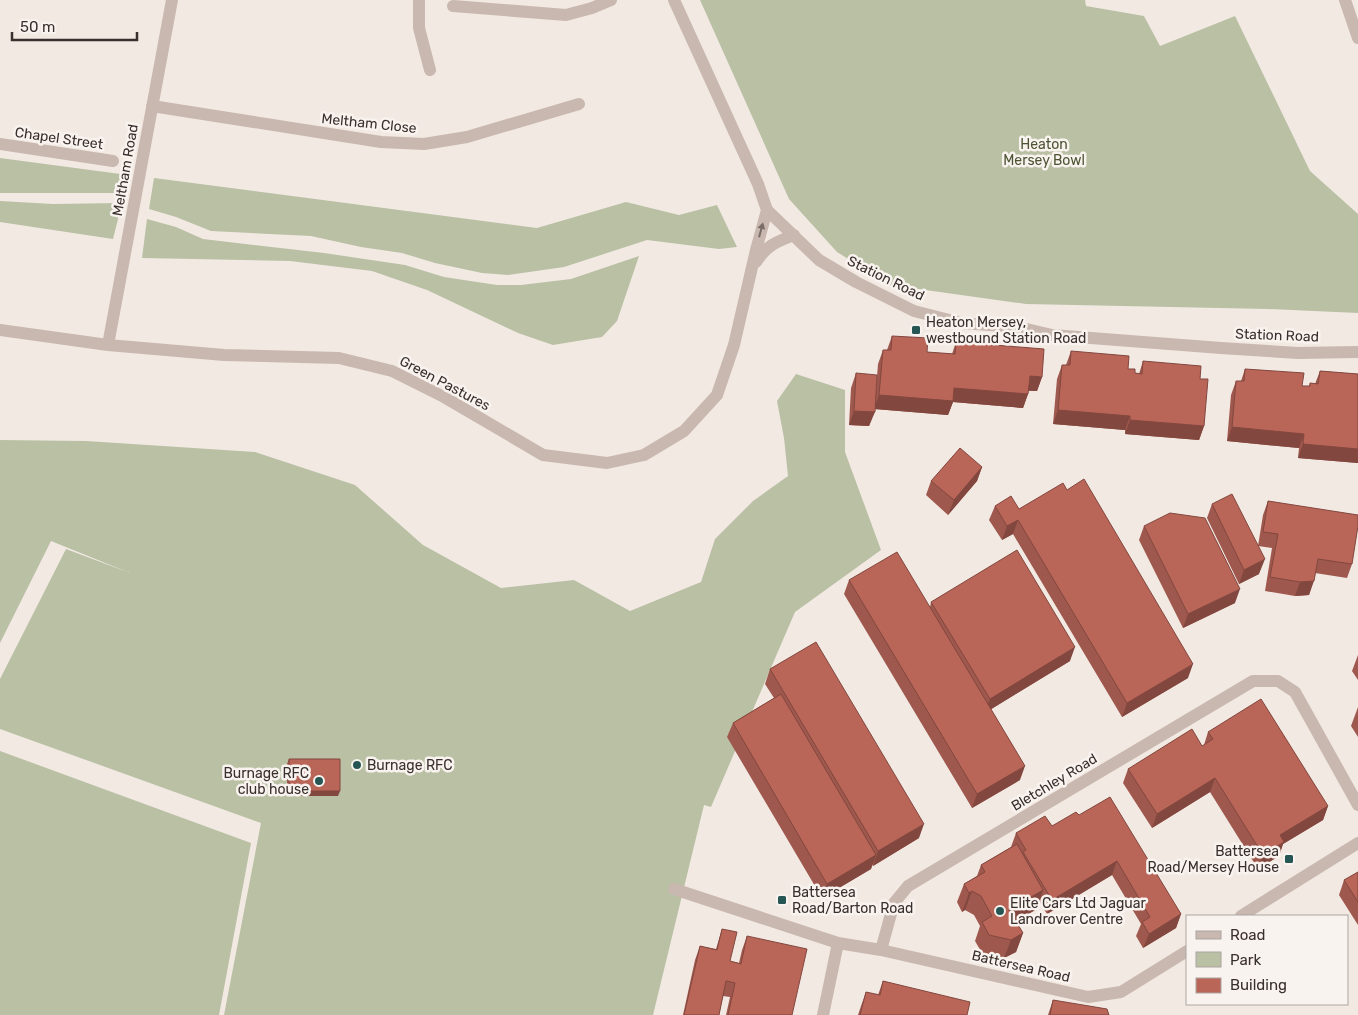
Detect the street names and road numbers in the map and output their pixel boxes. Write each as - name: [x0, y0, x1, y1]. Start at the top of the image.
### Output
- street label: Meltham Close: [320, 110, 418, 137]
- street label: Meltham Road: [109, 123, 142, 217]
- street label: Chapel Street: [14, 124, 105, 153]
- street label: Station Road: [844, 252, 927, 304]
- street label: Station Road: [1235, 326, 1319, 345]
- street label: Green Pastures: [397, 352, 493, 414]
- street label: Bletchley Road: [1008, 750, 1100, 815]
- street label: Battersea Road: [970, 947, 1072, 986]

